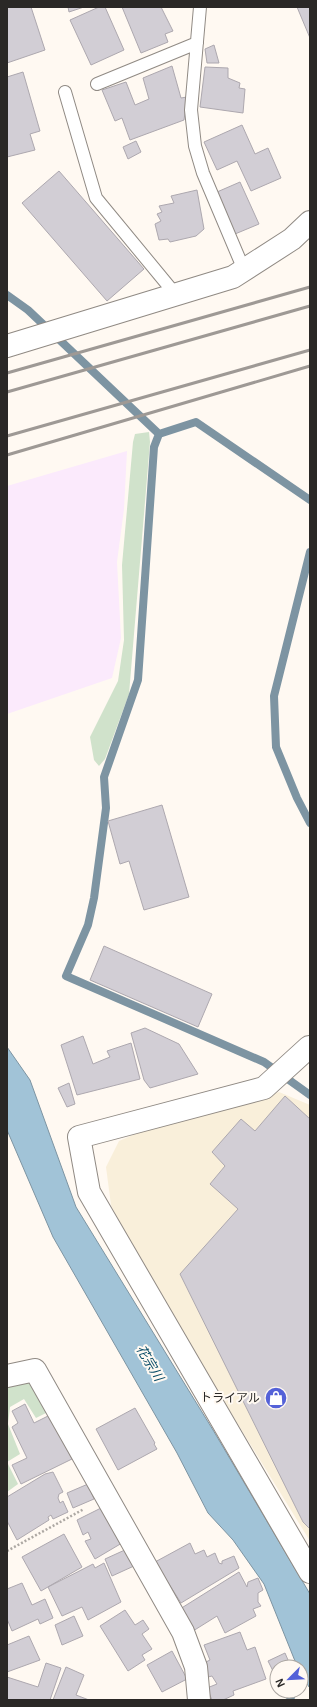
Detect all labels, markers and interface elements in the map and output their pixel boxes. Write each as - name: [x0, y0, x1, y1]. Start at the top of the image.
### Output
- water label: 花宗川: [134, 1342, 167, 1385]
- shop icon: トライアル: [263, 1385, 289, 1411]
- place label: トライアル: [200, 1391, 260, 1405]
- north arrow: [269, 1659, 309, 1699]
- text: N: [273, 1677, 287, 1689]

